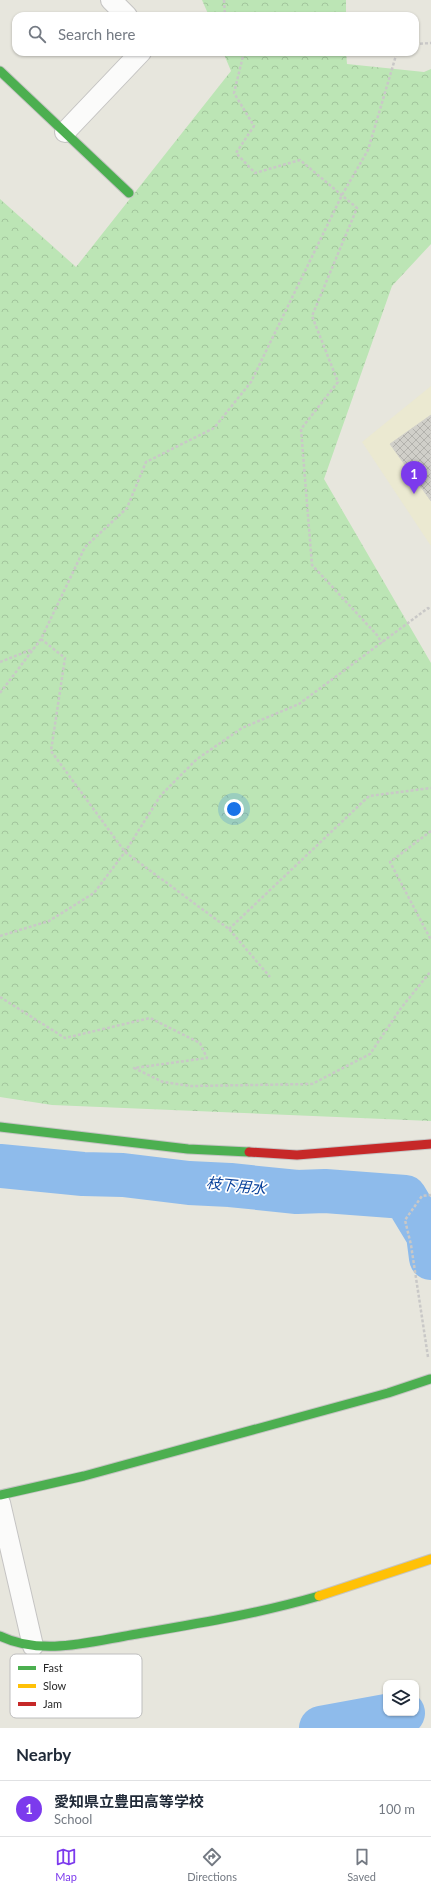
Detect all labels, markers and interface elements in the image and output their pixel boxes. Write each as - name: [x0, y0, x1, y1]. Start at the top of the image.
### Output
- search box: [12, 12, 419, 56]
- icon: search: [26, 23, 48, 45]
- text: Search here: [58, 25, 135, 43]
- pin: 1: [401, 461, 427, 494]
- your location: [224, 799, 244, 819]
- water label: 枝下用水: [205, 1173, 269, 1197]
- legend: [10, 1654, 142, 1718]
- text: Fast: [43, 1661, 63, 1674]
- text: Slow: [43, 1679, 67, 1692]
- map controls: [383, 1680, 419, 1716]
- button: layers: [383, 1680, 419, 1716]
- text: Jam: [43, 1697, 62, 1710]
- text: Nearby: [16, 1744, 71, 1765]
- text: 愛知県立豊田高等学校: [54, 1792, 204, 1810]
- text: 1: [25, 1801, 33, 1817]
- text: 100 m: [378, 1801, 415, 1817]
- text: School: [54, 1811, 92, 1827]
- tab: Map: [55, 1846, 77, 1883]
- tab: Directions: [187, 1846, 237, 1883]
- tab: Saved: [347, 1846, 376, 1883]

